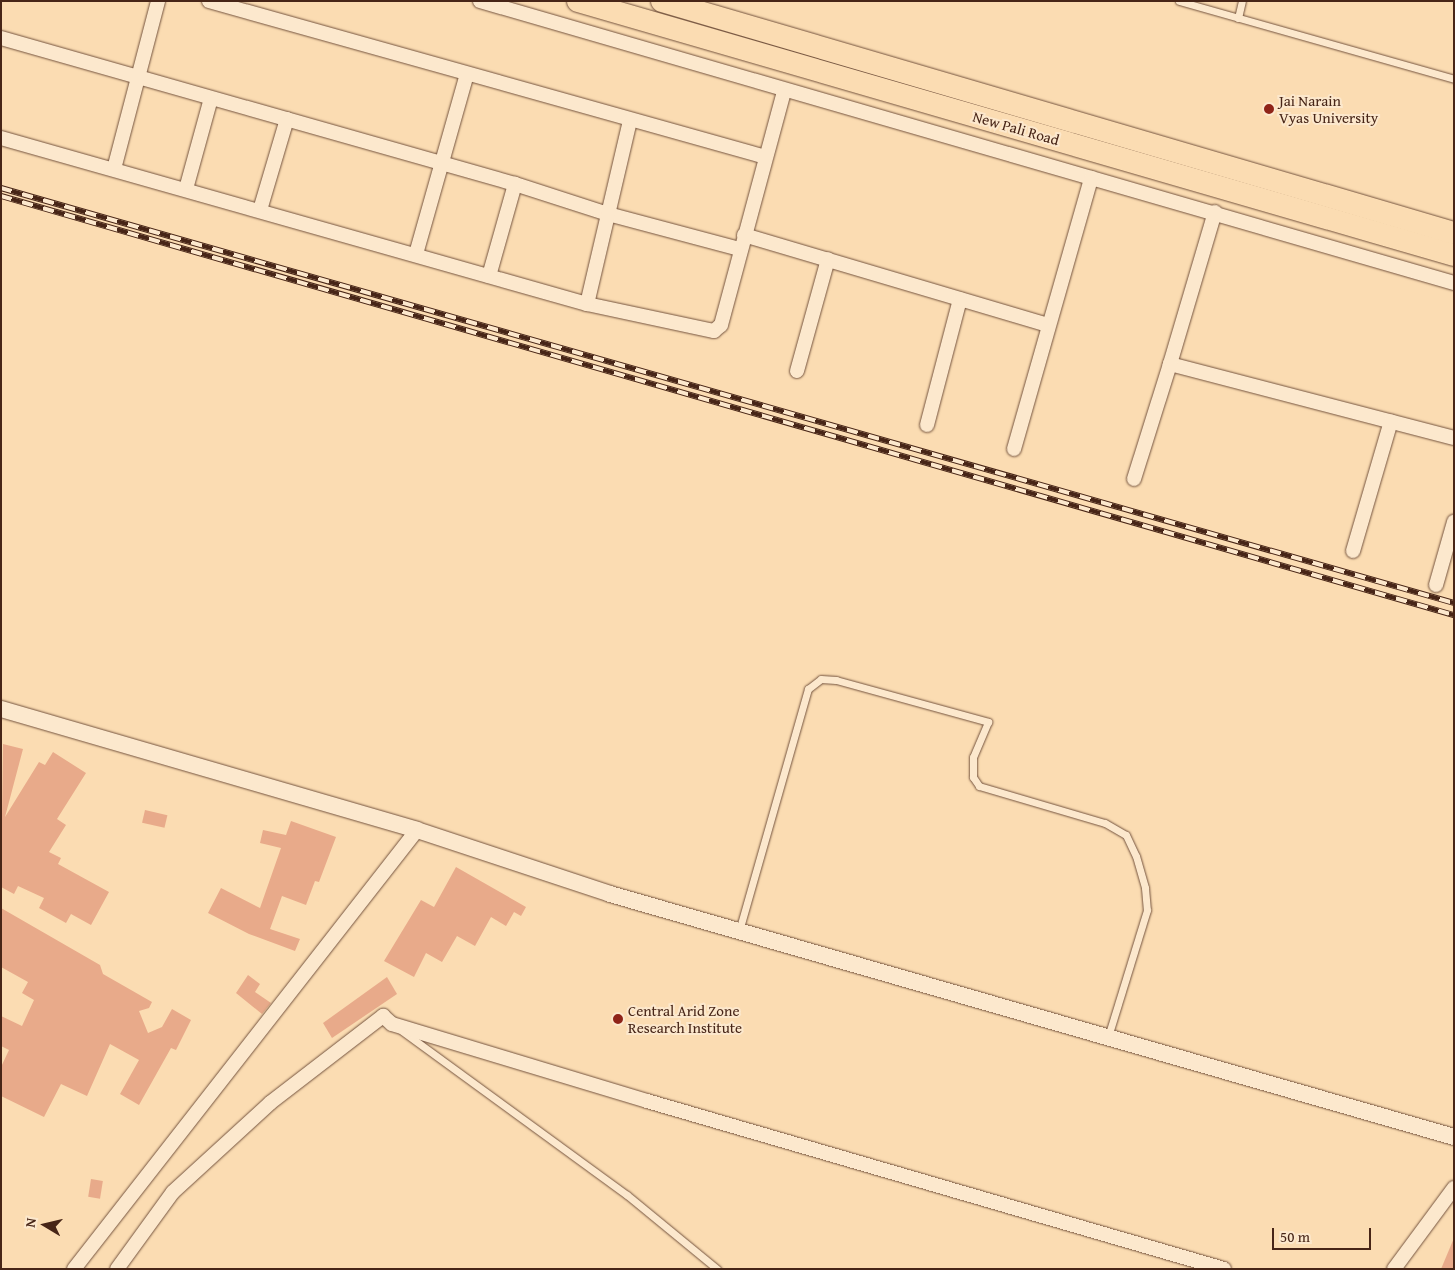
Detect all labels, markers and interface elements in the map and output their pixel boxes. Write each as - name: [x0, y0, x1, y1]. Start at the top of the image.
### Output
- place label: Jai Narain Vyas University: [1279, 91, 1378, 126]
- marker: Jai Narain Vyas University: [1263, 103, 1275, 115]
- street label: New Pali Road: [971, 107, 1061, 149]
- place label: Central Arid Zone Research Institute: [628, 1001, 742, 1036]
- marker: Central Arid Zone Research Institute: [612, 1013, 624, 1025]
- north arrow: [20, 1200, 70, 1250]
- text: N: [20, 1216, 41, 1229]
- scale bar: [1275, 1218, 1374, 1250]
- text: 50 m: [1280, 1226, 1310, 1247]

